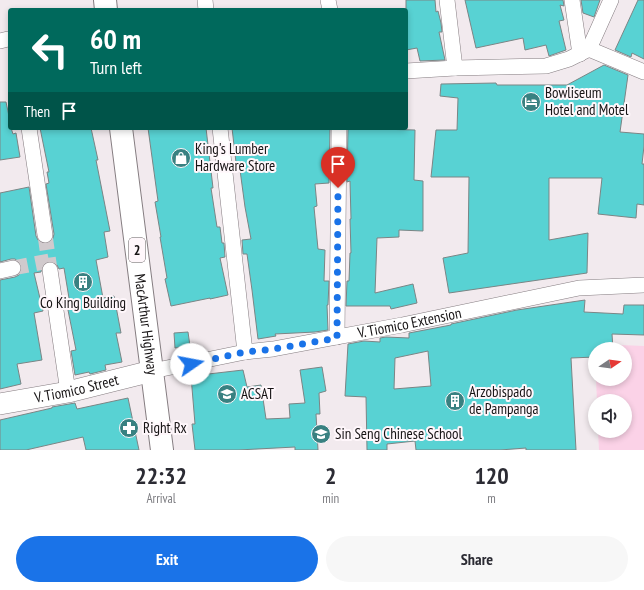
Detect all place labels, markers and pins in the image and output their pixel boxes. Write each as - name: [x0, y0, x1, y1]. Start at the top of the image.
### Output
- place label: Bowliseum Hotel and Motel: [545, 83, 629, 119]
- hotel icon: Bowliseum Hotel and Motel: [520, 91, 542, 113]
- place label: King's Lumber Hardware Store: [195, 139, 275, 175]
- shop icon: King's Lumber Hardware Store: [170, 147, 192, 169]
- pin: [321, 147, 355, 188]
- building icon: Co King Building: [72, 271, 94, 293]
- place label: Co King Building: [40, 293, 126, 312]
- place label: Arzobispado de Pampanga: [469, 382, 539, 418]
- school or university icon: ACSAT: [216, 383, 238, 405]
- place label: ACSAT: [241, 384, 274, 403]
- building icon: Arzobispado de Pampanga: [444, 390, 466, 412]
- pharmacy icon: Right Rx: [118, 417, 140, 439]
- place label: Right Rx: [143, 418, 187, 437]
- school or university icon: Sin Seng Chinese School: [310, 423, 332, 445]
- place label: Sin Seng Chinese School: [335, 424, 463, 443]

